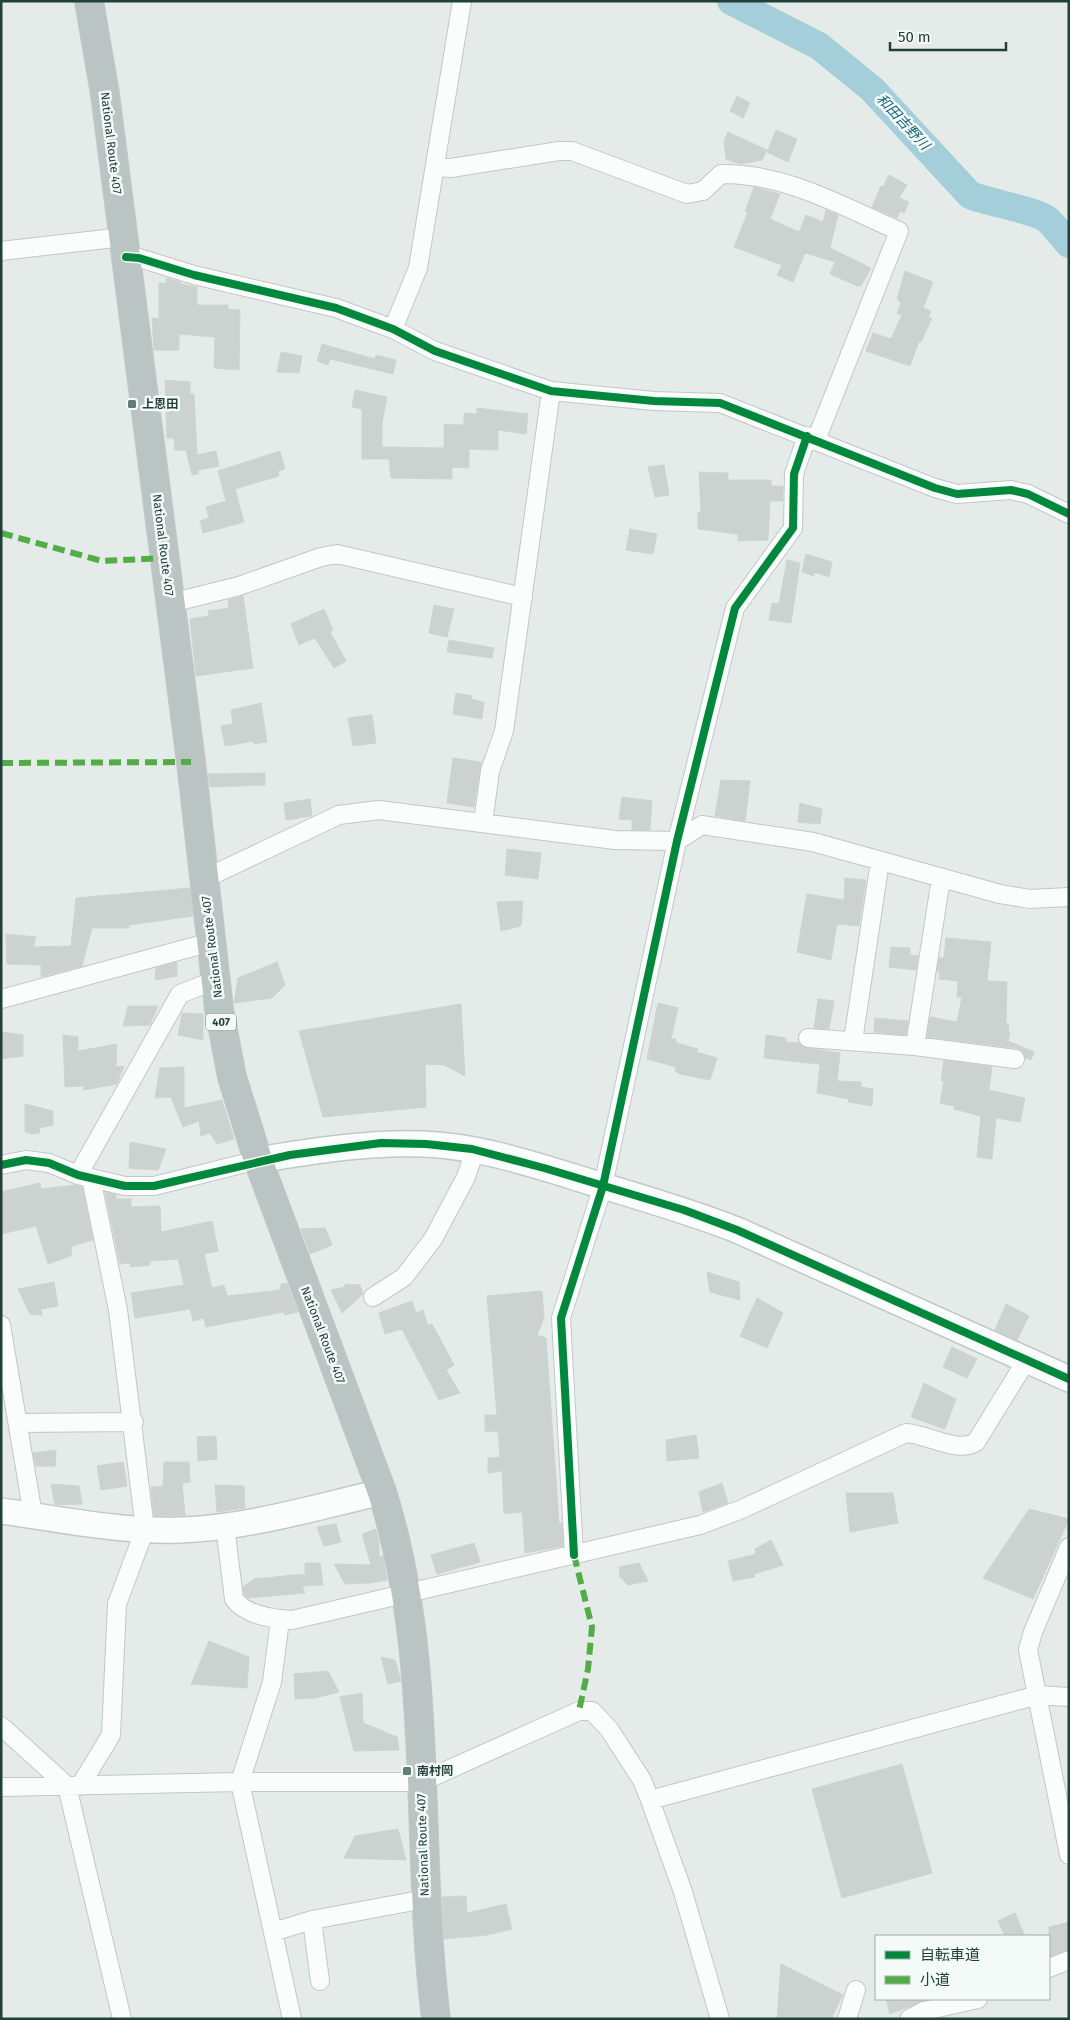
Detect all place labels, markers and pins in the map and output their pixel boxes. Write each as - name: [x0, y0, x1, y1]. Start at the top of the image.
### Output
- place label: 上恩田: [142, 397, 178, 411]
- marker: 上恩田: [126, 398, 138, 410]
- place label: 南村岡: [417, 1764, 453, 1778]
- marker: 南村岡: [401, 1765, 413, 1777]

